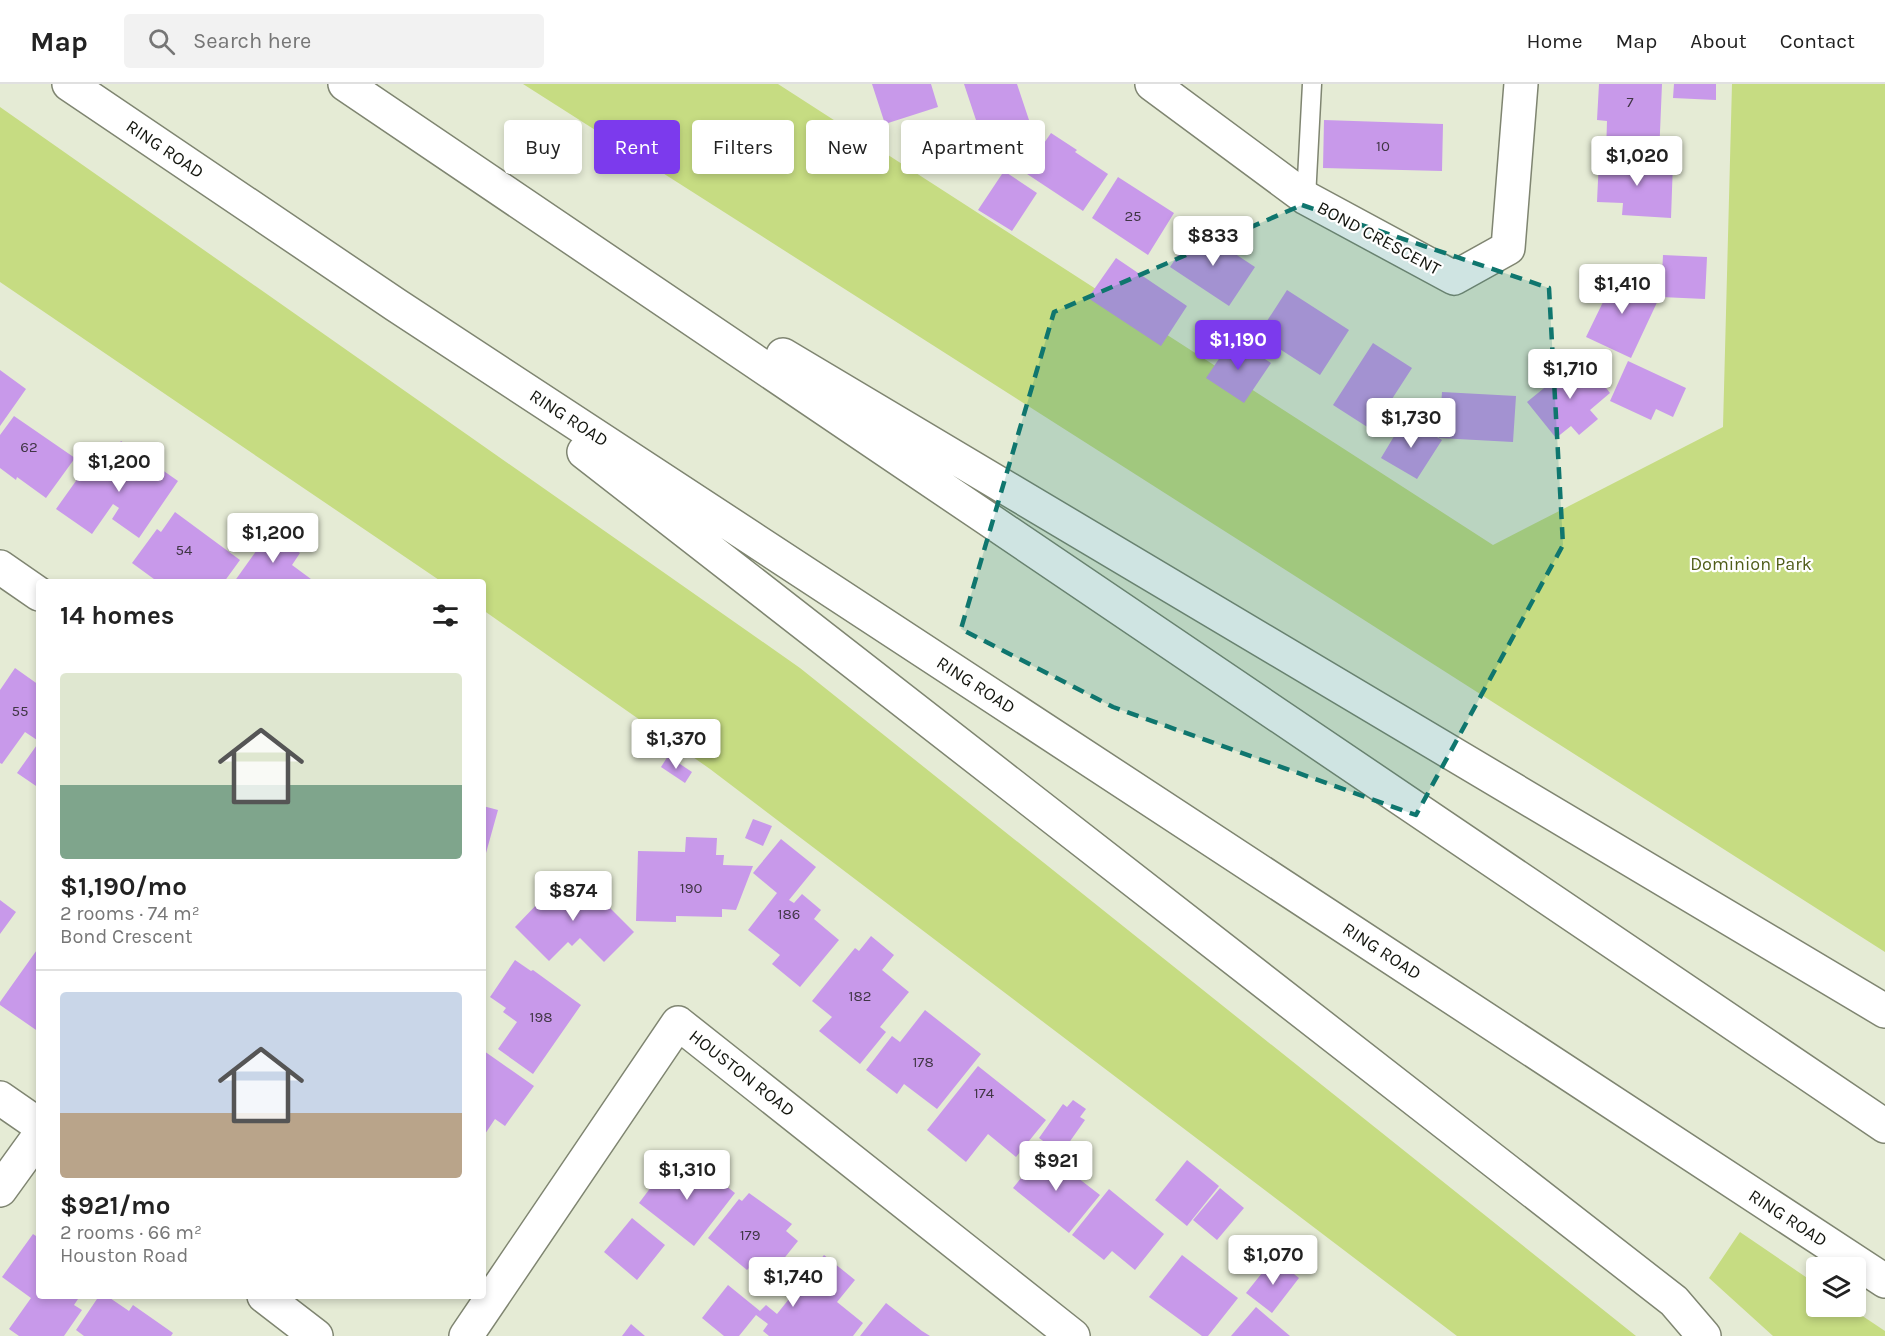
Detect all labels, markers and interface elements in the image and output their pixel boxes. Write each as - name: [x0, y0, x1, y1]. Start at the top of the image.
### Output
- search box: [124, 14, 544, 68]
- text: Map: [30, 25, 88, 58]
- icon: search: [145, 25, 178, 58]
- text: Search here: [193, 28, 311, 54]
- text: Home: [1527, 29, 1583, 53]
- text: Map: [1616, 29, 1657, 53]
- text: About: [1690, 29, 1747, 53]
- text: Contact: [1780, 29, 1855, 53]
- house number: 7: [1626, 93, 1634, 111]
- street label: RING ROAD: [122, 115, 208, 183]
- chip: Buy: [504, 120, 582, 174]
- chip: Rent: [594, 120, 680, 174]
- chip: Filters: [692, 120, 794, 174]
- chip: New: [806, 120, 889, 174]
- chip: Apartment: [901, 120, 1045, 174]
- pin: $1,020: [1588, 136, 1686, 187]
- house number: 10: [1376, 137, 1390, 155]
- text: $1,020: [1605, 144, 1669, 167]
- street label: BOND CRESCENT: [1313, 196, 1445, 280]
- house number: 25: [1124, 207, 1142, 225]
- pin: $833: [1177, 216, 1249, 267]
- text: $833: [1187, 224, 1239, 247]
- pin: $1,410: [1573, 264, 1671, 315]
- text: $1,410: [1593, 272, 1651, 295]
- pin: $1,190: [1189, 320, 1287, 371]
- text: $1,190: [1209, 328, 1267, 351]
- pin: $1,710: [1521, 349, 1619, 400]
- text: $1,710: [1542, 357, 1598, 380]
- street label: RING ROAD: [526, 385, 612, 451]
- pin: $1,730: [1362, 398, 1460, 449]
- text: $1,730: [1380, 406, 1442, 429]
- house number: 62: [20, 438, 38, 456]
- pin: $1,200: [70, 442, 168, 493]
- text: $1,200: [87, 450, 151, 473]
- pin: $1,200: [224, 513, 322, 564]
- text: $1,200: [241, 521, 305, 544]
- house number: 54: [176, 541, 193, 559]
- park label: Dominion Park: [1690, 553, 1812, 575]
- icon: filters: [429, 599, 462, 632]
- text: 14 homes: [60, 600, 174, 631]
- street label: RING ROAD: [933, 652, 1019, 718]
- house number: 55: [12, 702, 28, 720]
- icon: home: [207, 712, 315, 820]
- pin: $1,370: [627, 719, 725, 770]
- text: $1,370: [645, 727, 707, 750]
- text: $1,190/mo: [60, 871, 187, 902]
- pin: $874: [537, 871, 609, 922]
- text: $874: [549, 879, 597, 902]
- house number: 190: [680, 879, 702, 897]
- text: 2 rooms · 74 m²: [60, 902, 200, 925]
- house number: 186: [778, 905, 800, 923]
- street label: RING ROAD: [1339, 918, 1425, 984]
- text: Bond Crescent: [60, 925, 192, 948]
- house number: 182: [849, 987, 871, 1005]
- house number: 198: [530, 1008, 552, 1026]
- street label: HOUSTON ROAD: [685, 1025, 799, 1121]
- icon: home: [207, 1031, 315, 1139]
- house number: 178: [912, 1053, 934, 1071]
- house number: 174: [974, 1084, 995, 1102]
- pin: $921: [1020, 1141, 1092, 1192]
- text: $921: [1033, 1149, 1079, 1172]
- pin: $1,310: [638, 1150, 736, 1201]
- text: $1,310: [658, 1158, 716, 1181]
- street label: RING ROAD: [1745, 1185, 1831, 1251]
- text: $921/mo: [60, 1190, 170, 1221]
- text: 2 rooms · 66 m²: [60, 1221, 202, 1244]
- house number: 179: [740, 1226, 760, 1244]
- pin: $1,070: [1224, 1235, 1322, 1286]
- text: $1,070: [1242, 1243, 1304, 1266]
- text: Houston Road: [60, 1244, 188, 1267]
- pin: $1,740: [744, 1257, 842, 1308]
- map controls: [1806, 1257, 1866, 1317]
- button: layers: [1806, 1257, 1866, 1317]
- text: $1,740: [763, 1265, 823, 1288]

